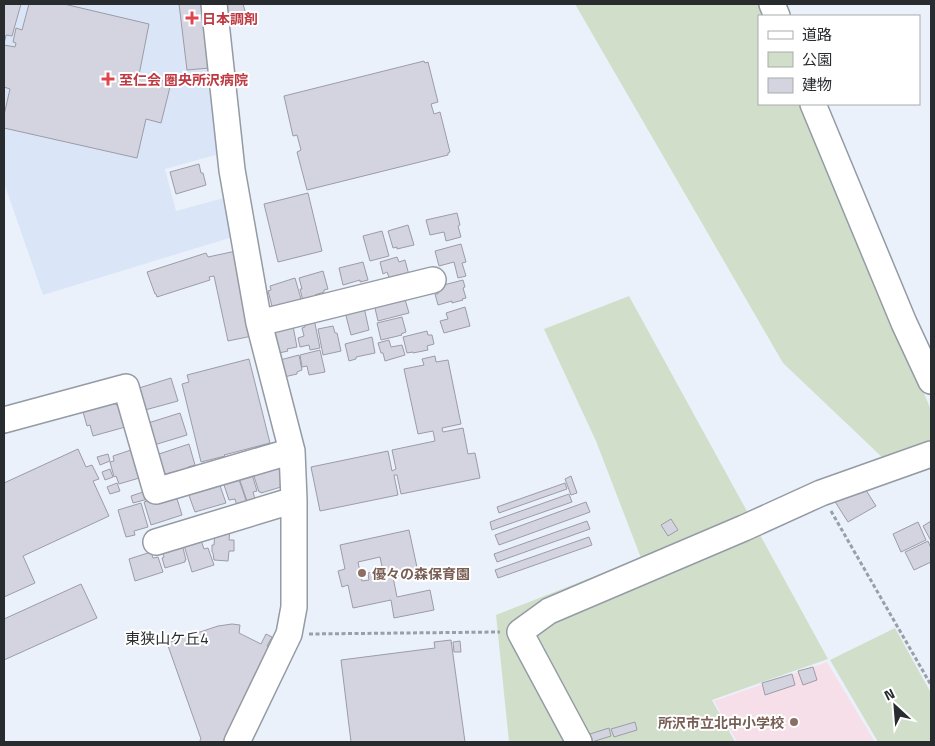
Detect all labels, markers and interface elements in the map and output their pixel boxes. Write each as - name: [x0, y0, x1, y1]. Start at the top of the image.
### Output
- place label: 日本調剤: [202, 8, 258, 29]
- marker: 日本調剤: [186, 12, 198, 24]
- legend: [758, 15, 920, 105]
- text: 道路: [802, 23, 832, 46]
- text: 公園: [802, 48, 832, 71]
- place label: 至仁会 圏央所沢病院: [119, 69, 248, 90]
- marker: 至仁会 圏央所沢病院: [101, 72, 115, 86]
- text: 建物: [802, 73, 832, 96]
- place label: 優々の森保育園: [372, 563, 470, 584]
- marker: 優々の森保育園: [356, 567, 368, 579]
- district label: 東狭山ケ丘4: [125, 627, 209, 650]
- north arrow: [870, 681, 920, 731]
- text: N: [880, 682, 898, 705]
- place label: 所沢市立北中小学校: [658, 712, 784, 733]
- marker: 所沢市立北中小学校: [788, 716, 800, 728]

